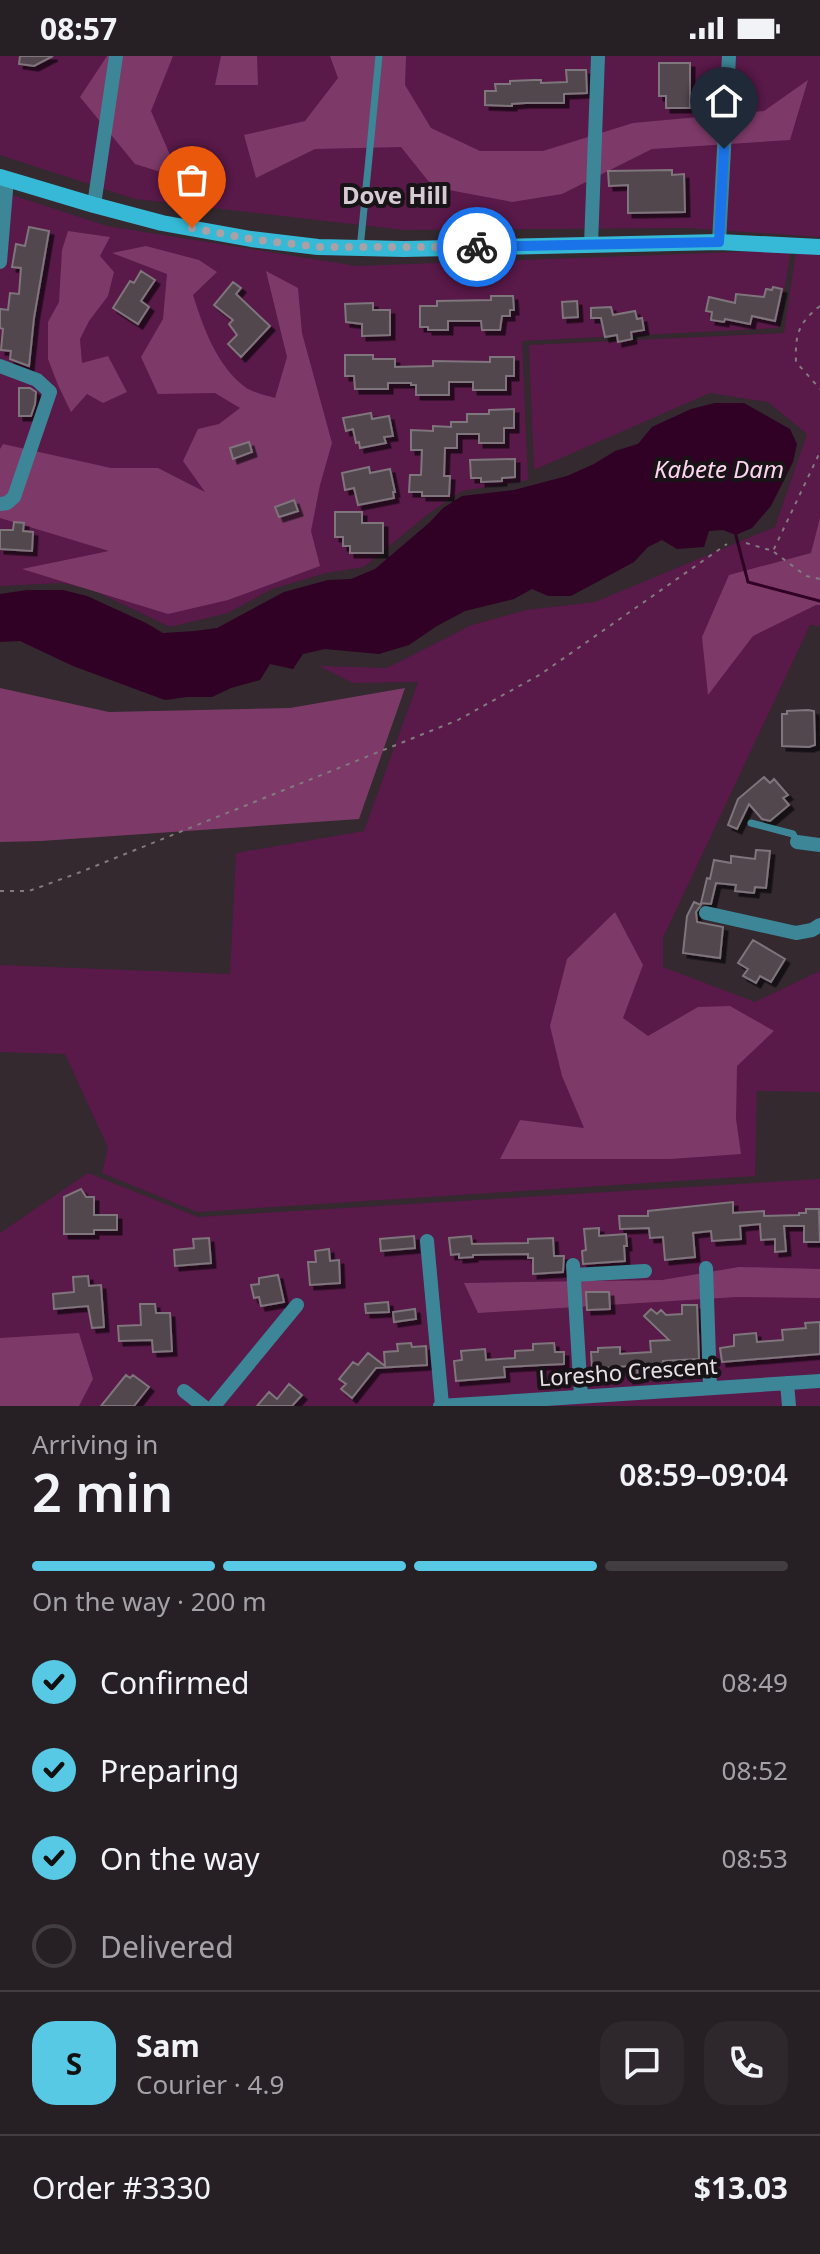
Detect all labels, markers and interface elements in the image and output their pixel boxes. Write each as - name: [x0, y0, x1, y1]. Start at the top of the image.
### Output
- text: 08:57: [40, 8, 117, 49]
- pin: [690, 67, 758, 149]
- icon: home: [702, 79, 746, 123]
- pin: [158, 146, 226, 228]
- icon: bag: [170, 158, 214, 202]
- district label: Dove Hill: [342, 178, 448, 211]
- courier: [437, 207, 517, 287]
- icon: bike: [455, 225, 499, 269]
- water label: Kabete Dam: [654, 452, 784, 485]
- street label: Loresho Crescent: [538, 1350, 718, 1392]
- text: Arriving in: [32, 1426, 158, 1462]
- text: 08:59–09:04: [619, 1454, 788, 1495]
- text: 2 min: [32, 1456, 173, 1527]
- text: On the way · 200 m: [32, 1583, 266, 1619]
- icon: check: [32, 1660, 76, 1704]
- text: Confirmed: [100, 1662, 250, 1703]
- text: 08:49: [722, 1664, 788, 1700]
- icon: check: [32, 1748, 76, 1792]
- text: Preparing: [100, 1750, 239, 1791]
- text: 08:52: [722, 1752, 788, 1788]
- icon: check: [32, 1836, 76, 1880]
- text: On the way: [100, 1838, 260, 1879]
- text: 08:53: [722, 1840, 788, 1876]
- text: Delivered: [100, 1926, 234, 1967]
- button: chat: [600, 2021, 684, 2105]
- button: phone: [704, 2021, 788, 2105]
- text: Sam: [136, 2025, 200, 2066]
- text: S: [66, 2043, 82, 2084]
- text: Courier · 4.9: [136, 2066, 284, 2102]
- text: Order #3330: [32, 2167, 211, 2208]
- text: $13.03: [694, 2167, 788, 2208]

